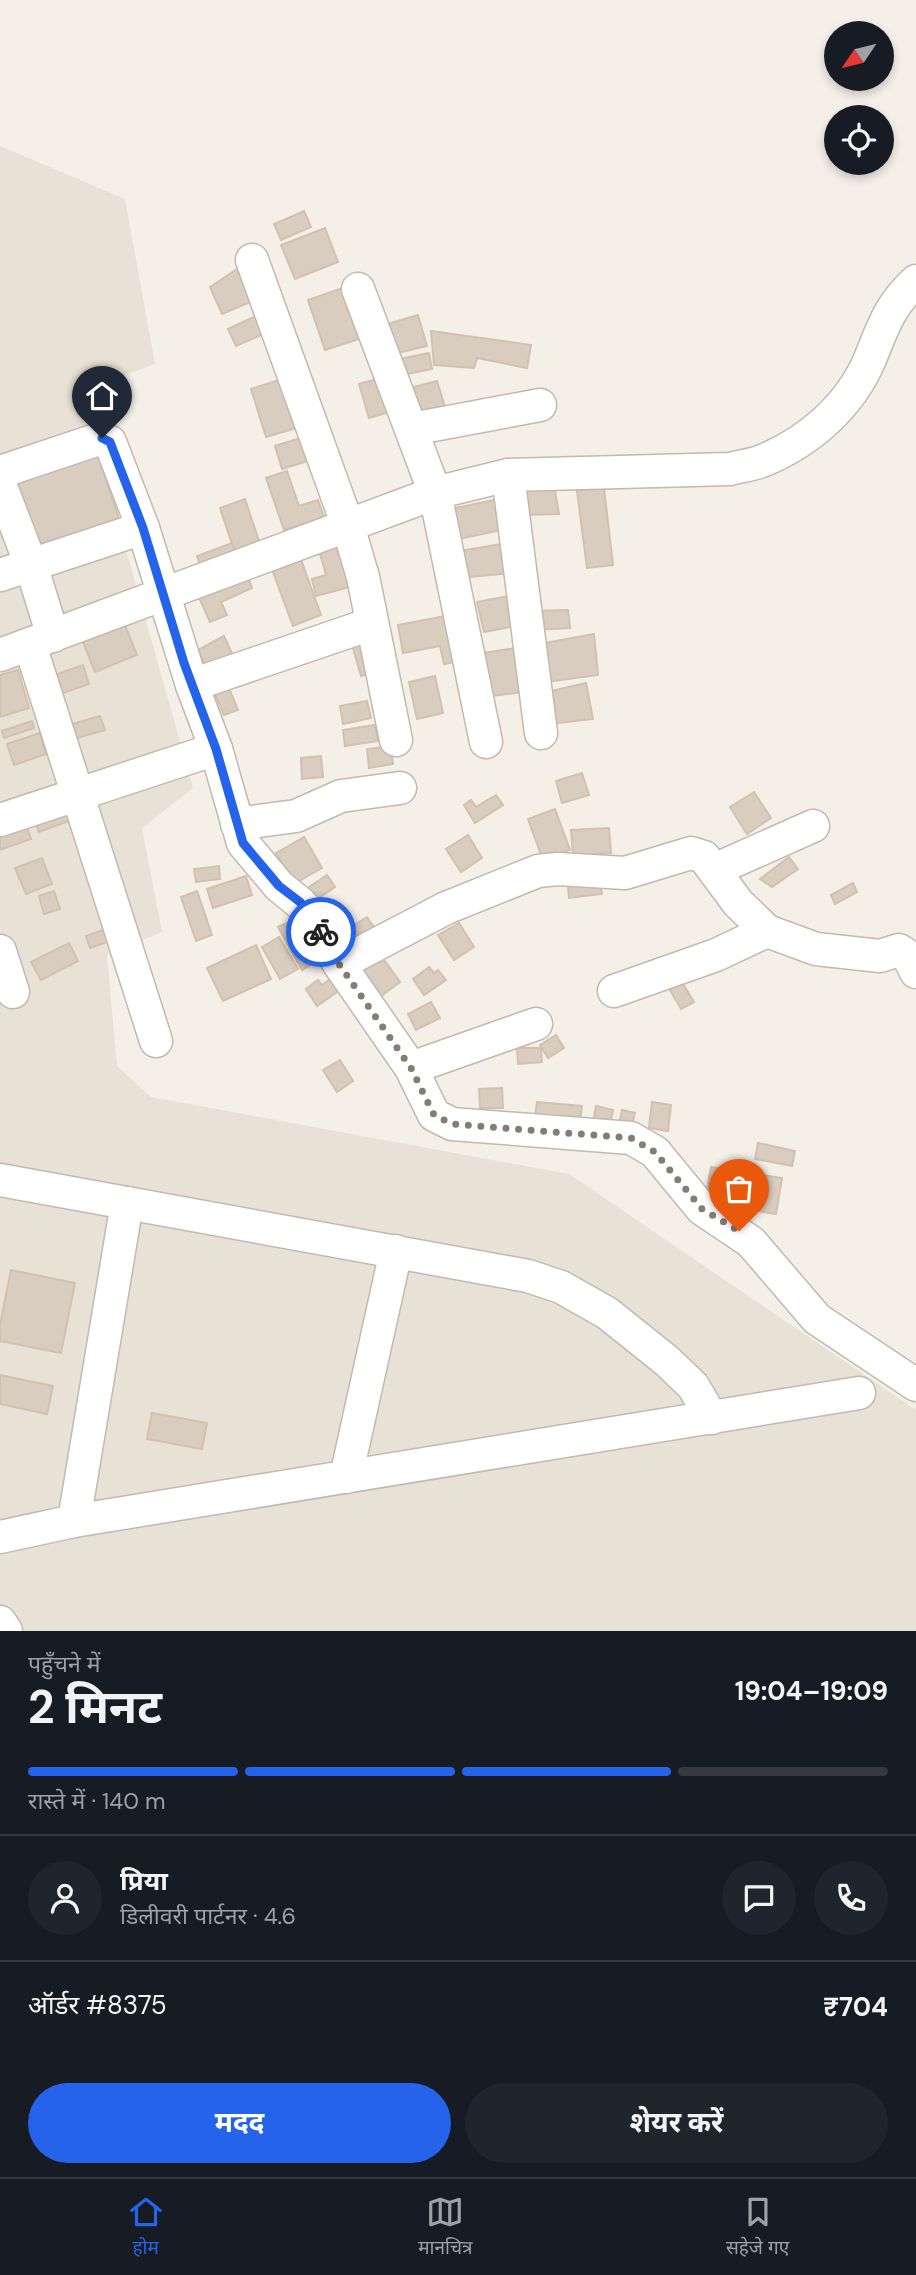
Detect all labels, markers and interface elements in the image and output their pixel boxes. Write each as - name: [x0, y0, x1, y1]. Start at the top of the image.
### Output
- north arrow: [824, 21, 894, 91]
- map controls: [824, 21, 894, 175]
- button: locate: [824, 105, 894, 175]
- pin: [72, 366, 132, 438]
- icon: home: [83, 377, 121, 415]
- courier: [286, 897, 356, 967]
- icon: bike: [302, 913, 340, 951]
- pin: [709, 1159, 769, 1231]
- icon: bag: [720, 1170, 758, 1208]
- text: पहुँचने में: [28, 1649, 101, 1679]
- text: 19:04–19:09: [735, 1674, 888, 1708]
- text: 2 मिनट: [28, 1677, 162, 1737]
- text: रास्ते में · 140 m: [28, 1786, 166, 1816]
- button: person: [28, 1861, 102, 1935]
- button: chat: [722, 1861, 796, 1935]
- button: phone: [814, 1861, 888, 1935]
- text: प्रिया: [120, 1864, 168, 1898]
- text: डिलीवरी पार्टनर · 4.6: [120, 1901, 296, 1931]
- text: ऑर्डर #8375: [28, 1988, 167, 2022]
- text: ₹704: [823, 1990, 888, 2024]
- button: मदद: [28, 2083, 451, 2163]
- button: शेयर करें: [465, 2083, 888, 2163]
- tab: होम: [127, 2193, 165, 2262]
- tab: मानचित्र: [418, 2193, 472, 2262]
- tab: सहेजे गए: [726, 2193, 789, 2262]

